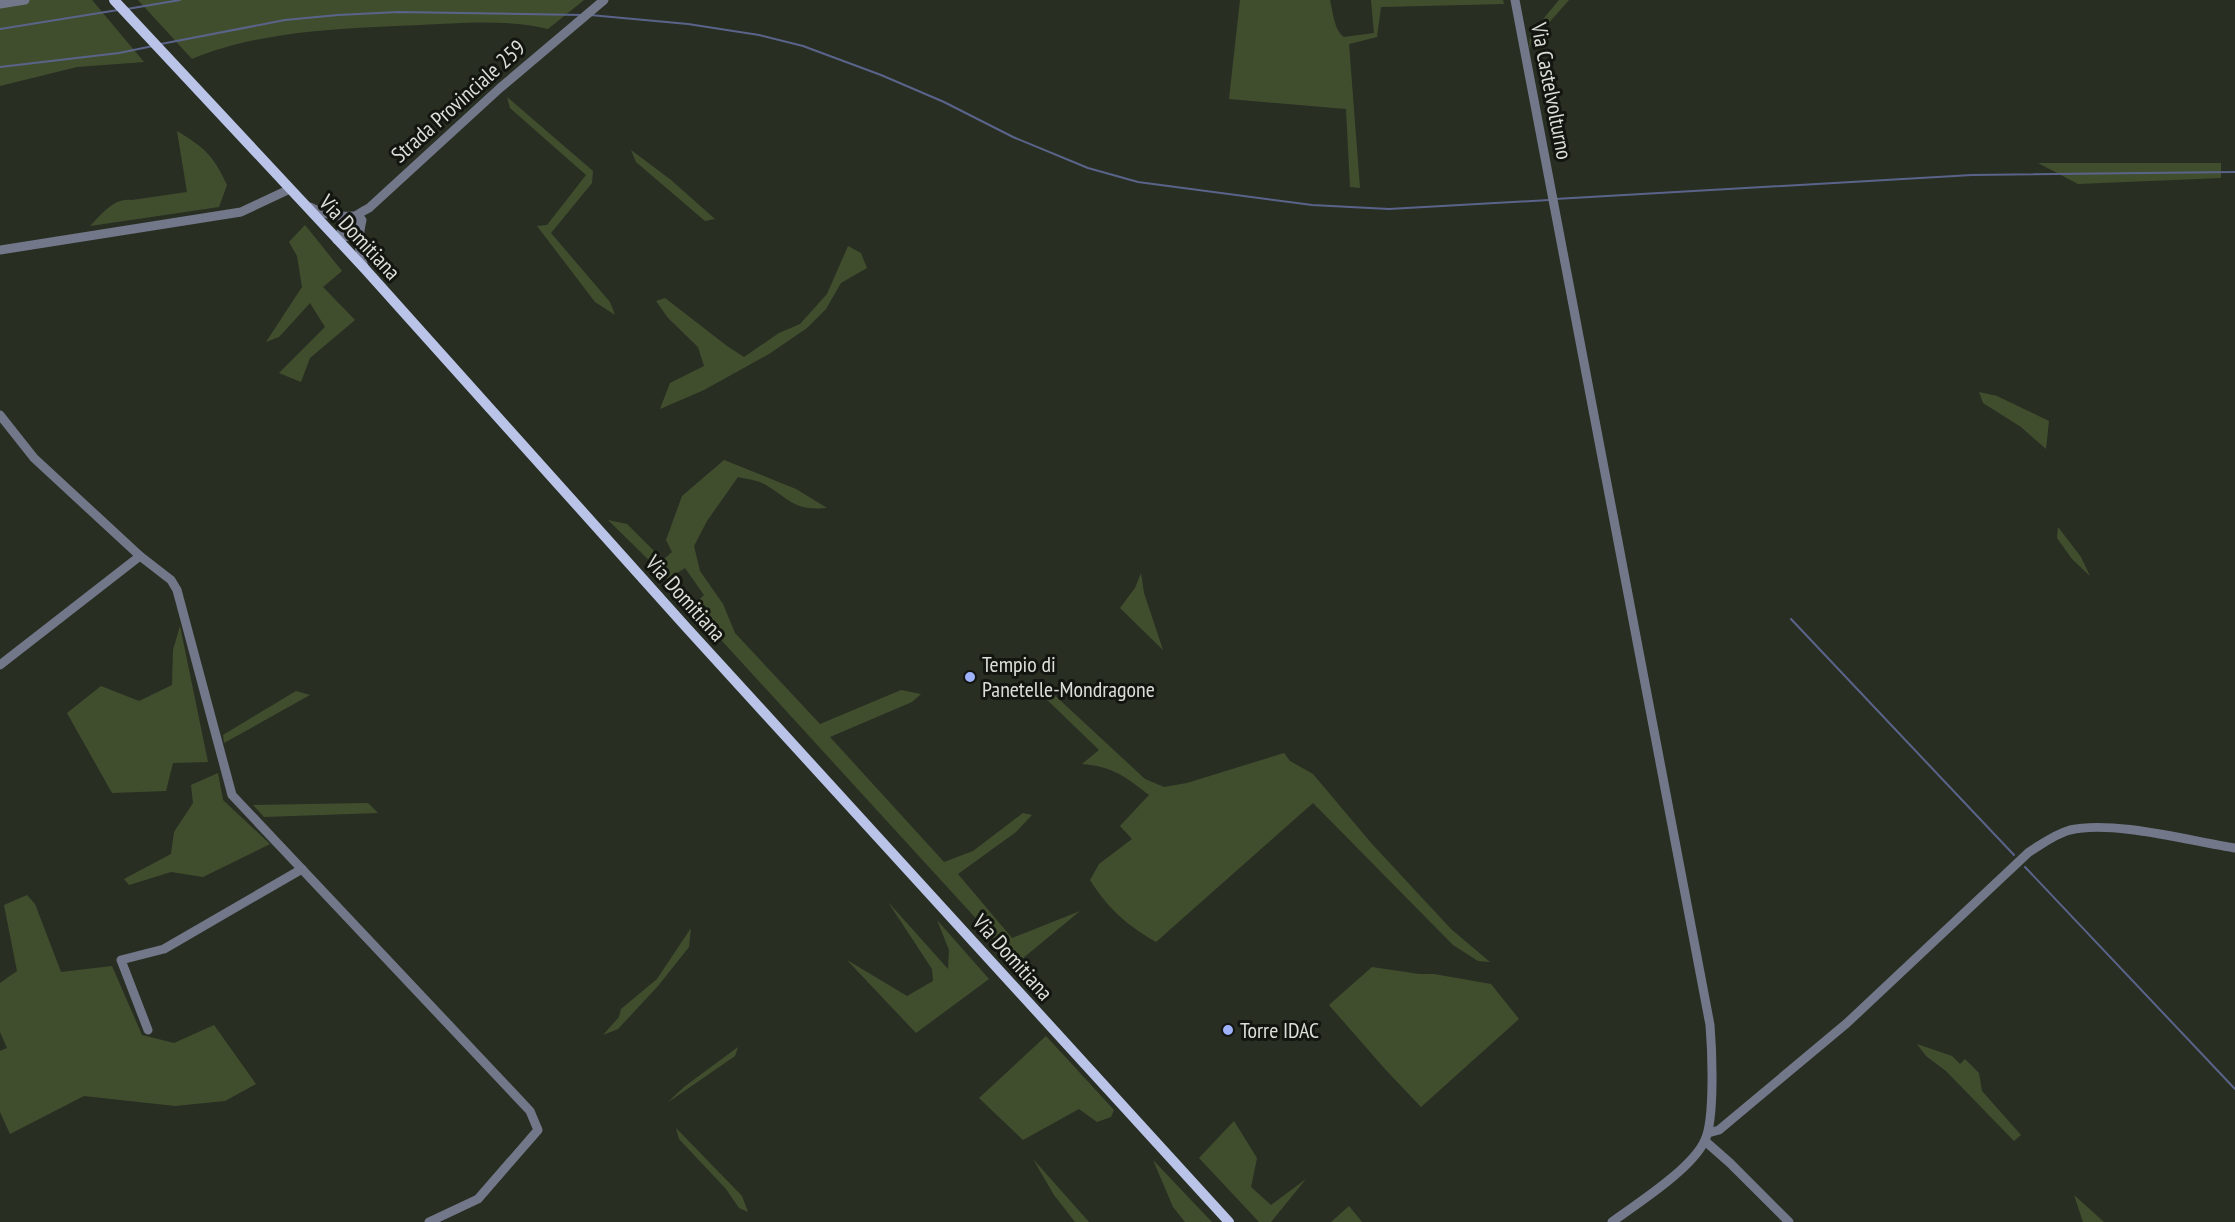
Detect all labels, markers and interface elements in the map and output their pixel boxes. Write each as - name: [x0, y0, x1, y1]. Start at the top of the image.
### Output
- street label: Via Castelvolturno: [1525, 19, 1579, 162]
- street label: Strada Provinciale 259: [385, 33, 531, 169]
- street label: Via Domitiana: [313, 188, 407, 286]
- street label: Via Domitiana: [639, 548, 732, 647]
- place label: Tempio di Panetelle-Mondragone: [982, 650, 1155, 703]
- marker: Tempio di Panetelle-Mondragone: [963, 670, 977, 684]
- street label: Via Domitiana: [966, 907, 1059, 1006]
- place label: Torre IDAC: [1240, 1016, 1319, 1044]
- marker: Torre IDAC: [1221, 1023, 1235, 1037]

